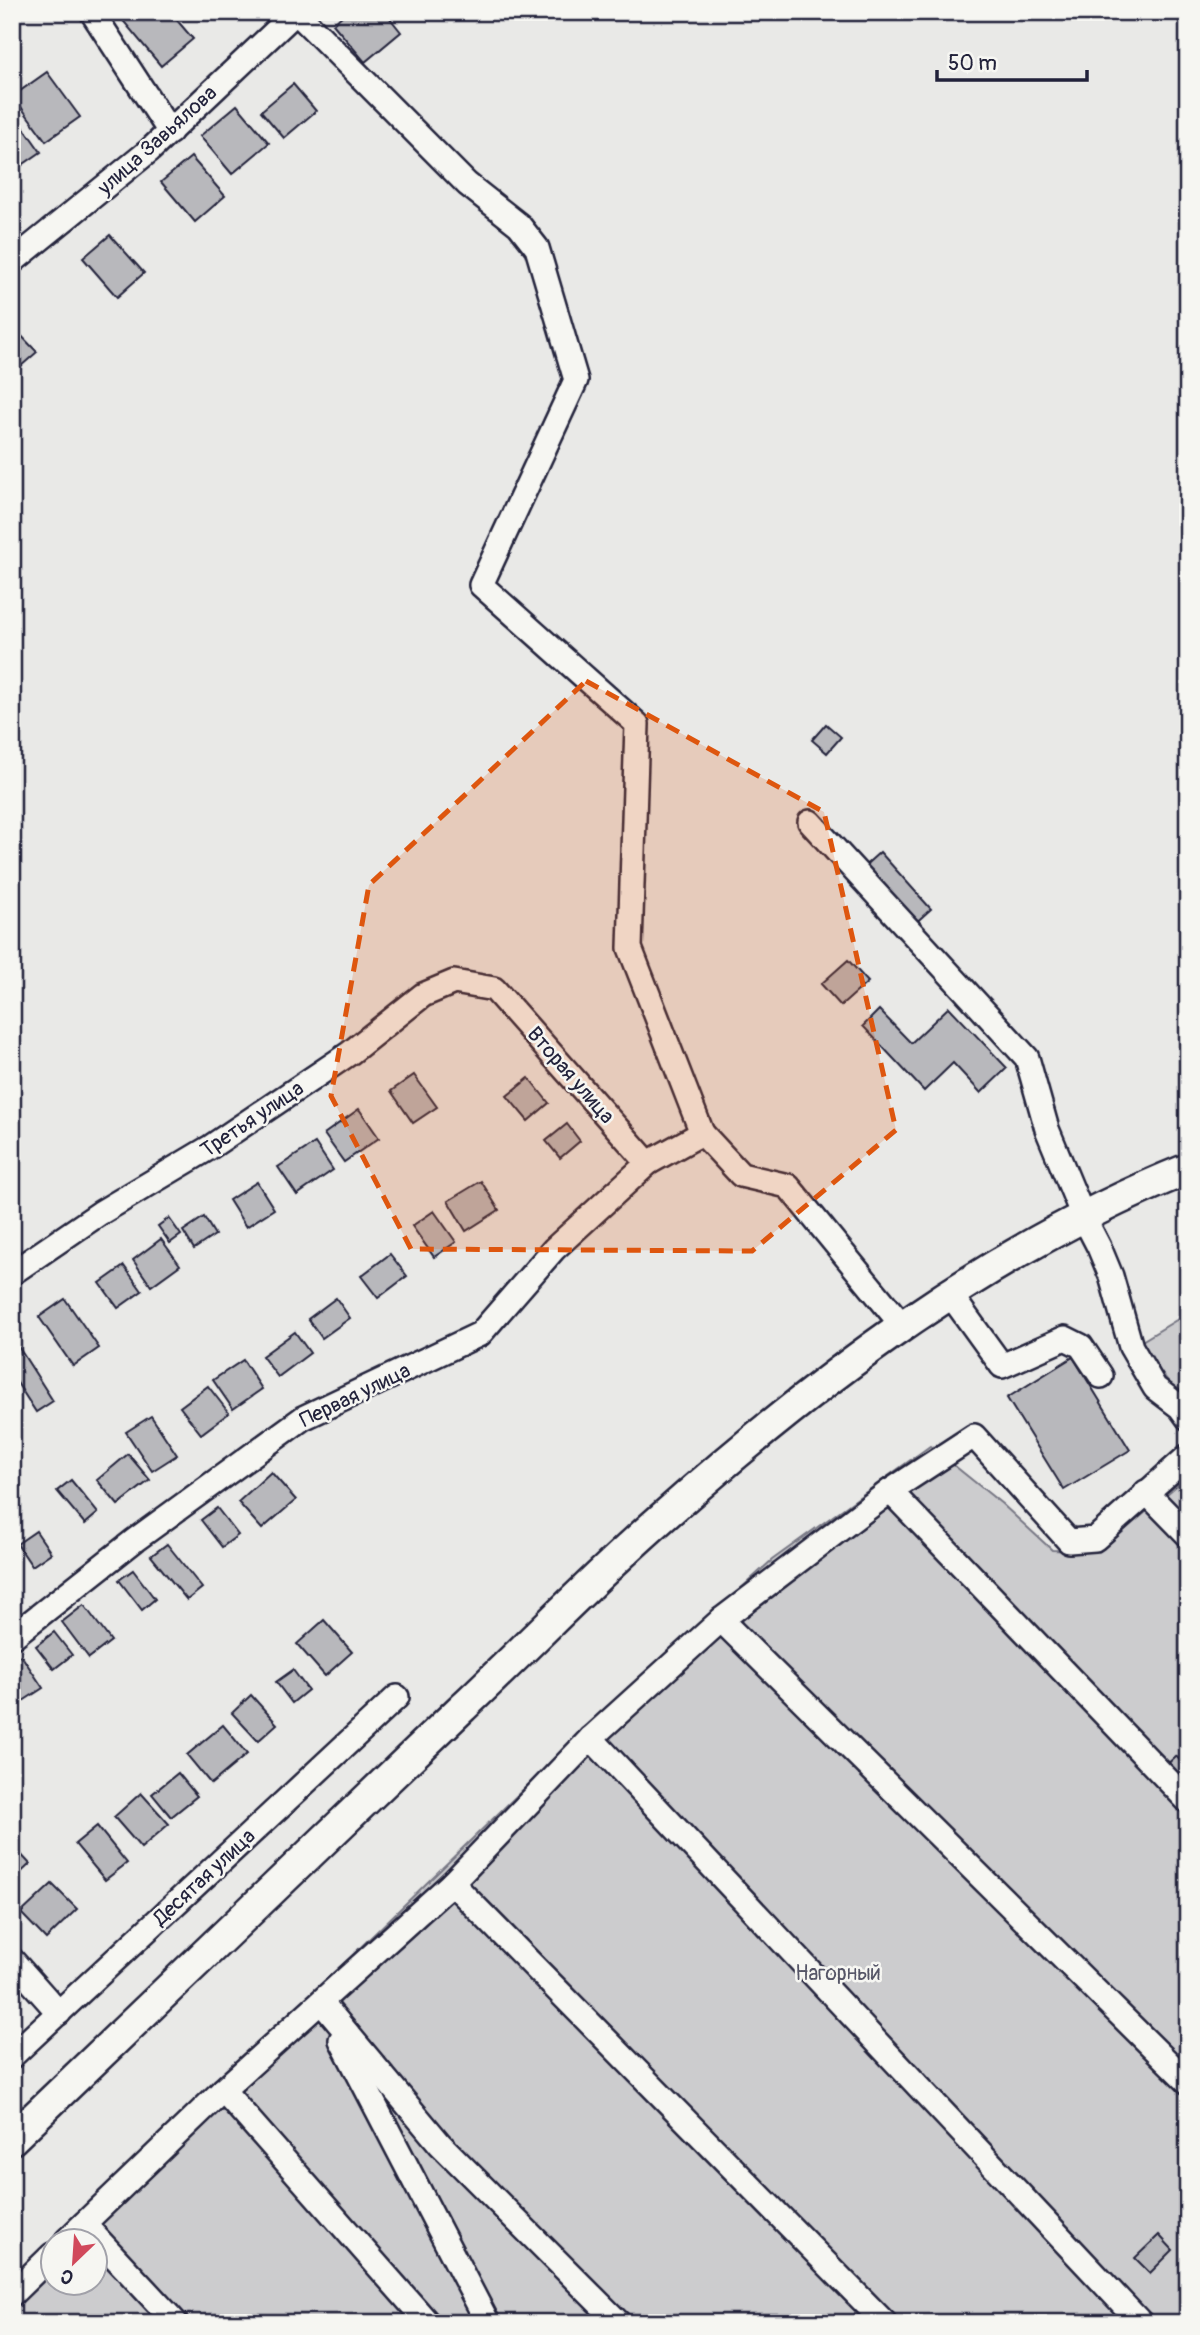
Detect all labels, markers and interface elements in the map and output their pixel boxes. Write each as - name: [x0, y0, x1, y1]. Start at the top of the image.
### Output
- scale bar: [937, 38, 1088, 82]
- text: 50 m: [948, 50, 997, 77]
- street label: улица Завьялова: [91, 80, 223, 202]
- street label: Вторая улица: [521, 1021, 620, 1129]
- street label: Третья улица: [195, 1075, 309, 1164]
- street label: Первая улица: [296, 1357, 415, 1434]
- street label: Десятая улица: [147, 1823, 261, 1932]
- park label: Нагорный: [795, 1960, 881, 1987]
- north arrow: [38, 2226, 108, 2296]
- text: С: [57, 2263, 78, 2290]

